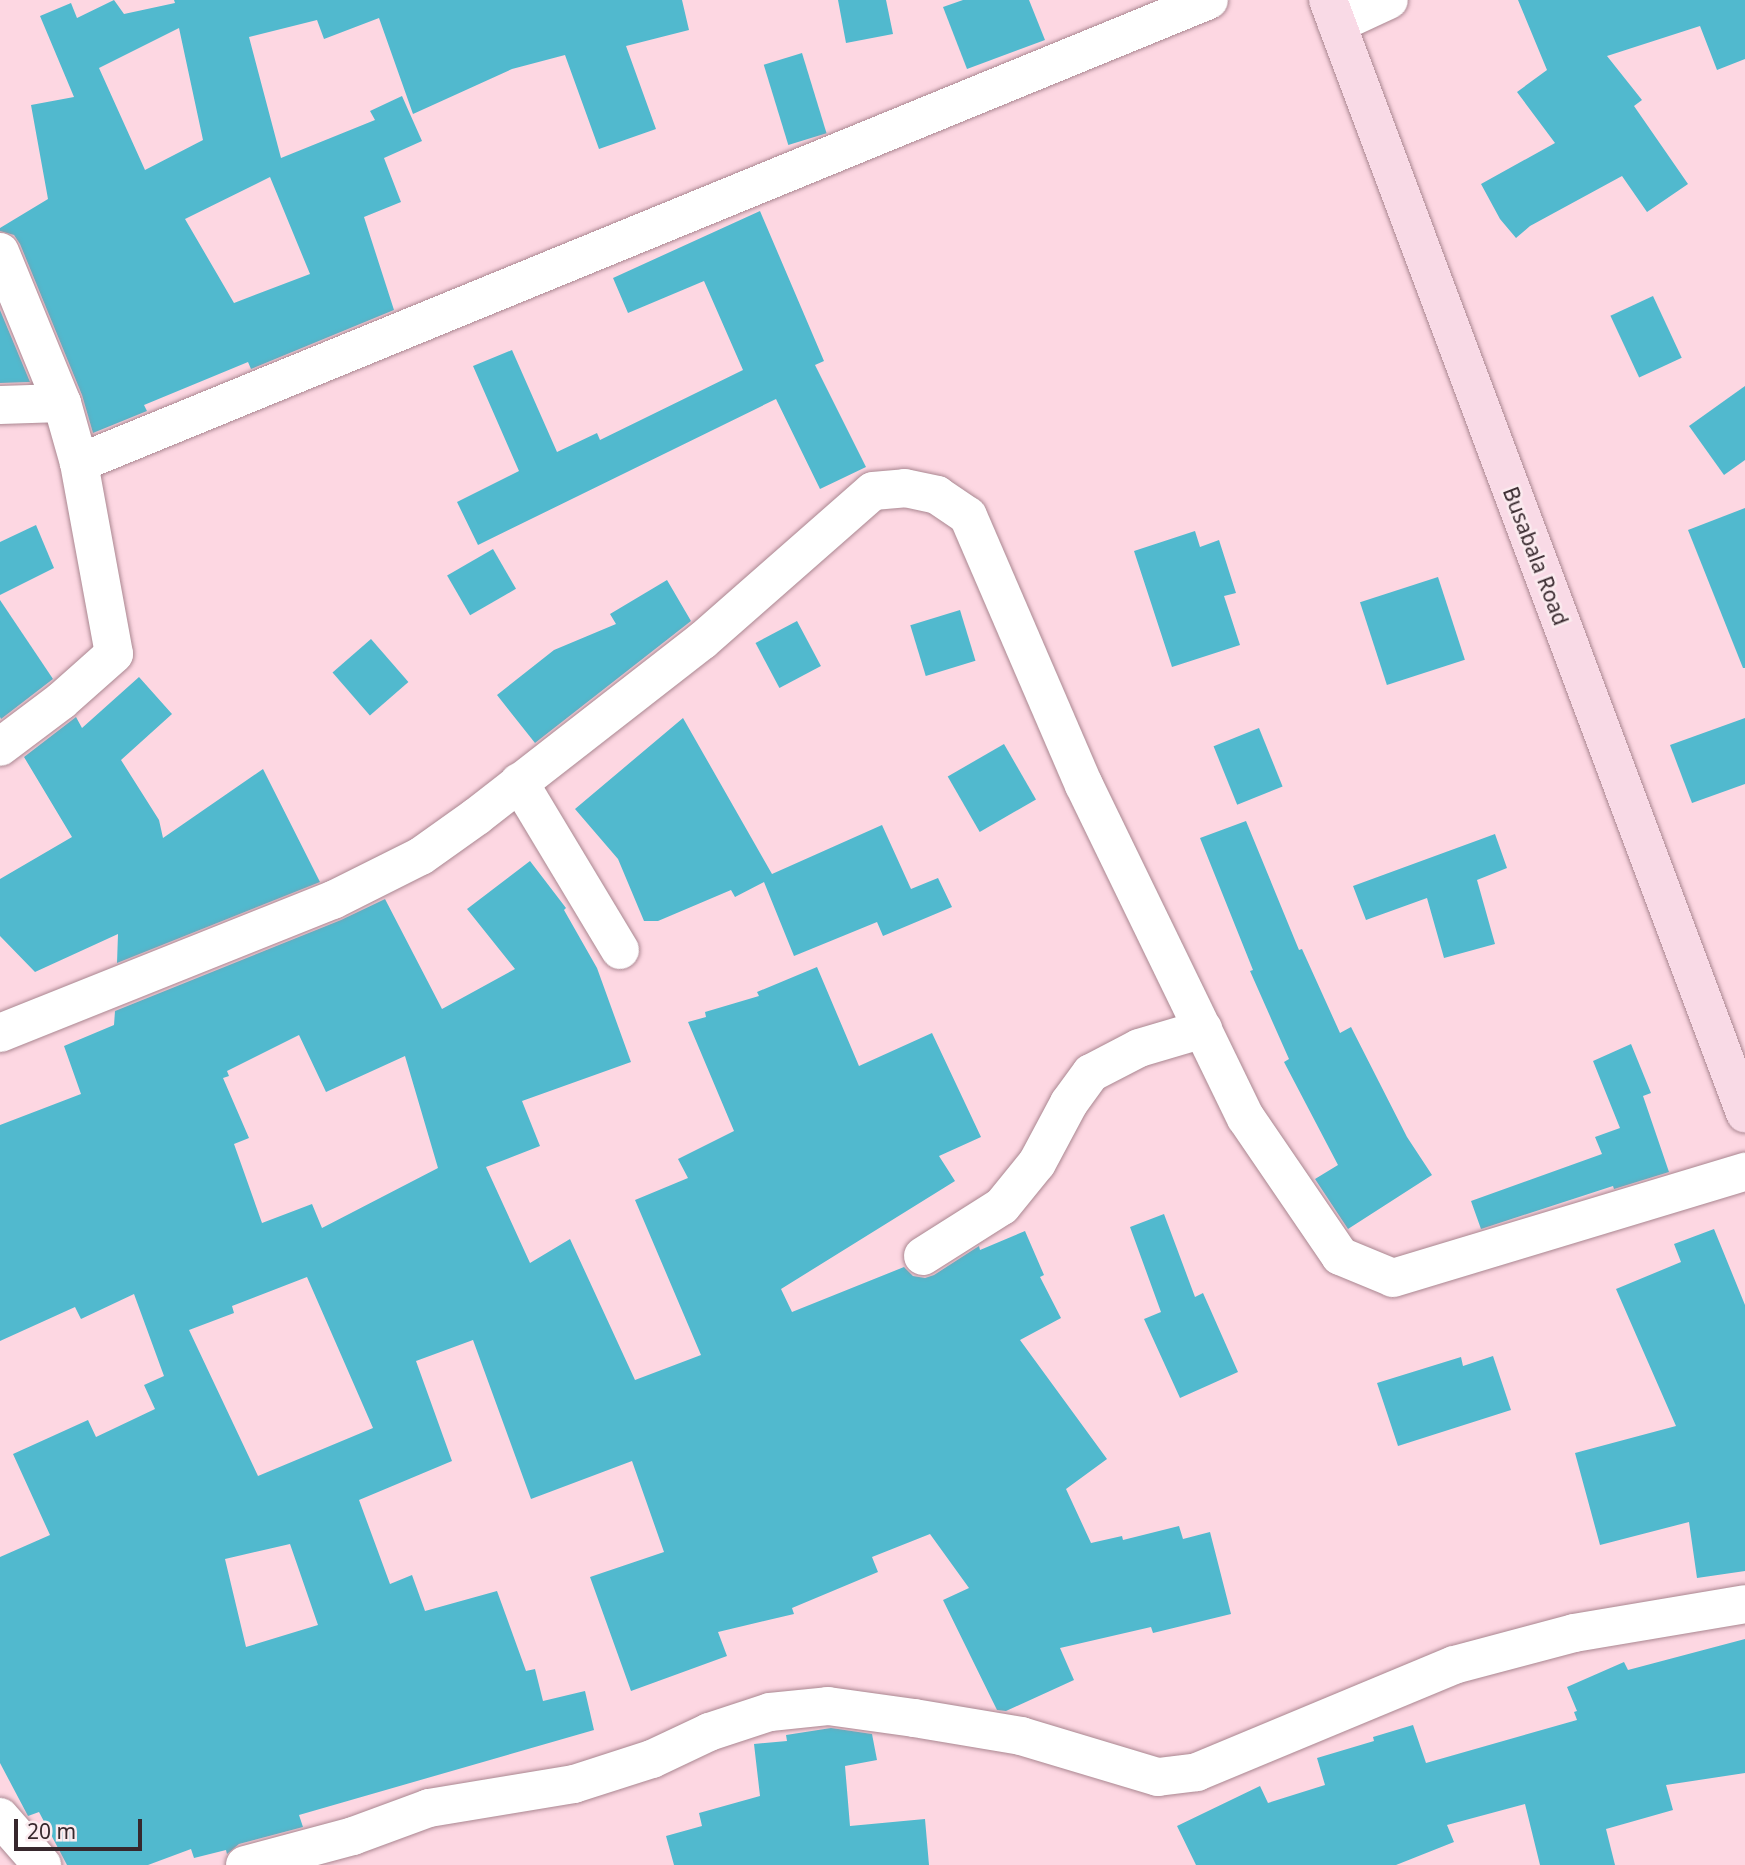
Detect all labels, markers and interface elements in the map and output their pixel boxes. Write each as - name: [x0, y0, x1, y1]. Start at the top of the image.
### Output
- street label: Busabala Road: [1498, 483, 1574, 629]
- scale bar: [18, 1806, 145, 1850]
- text: 20 m: [27, 1817, 76, 1845]

